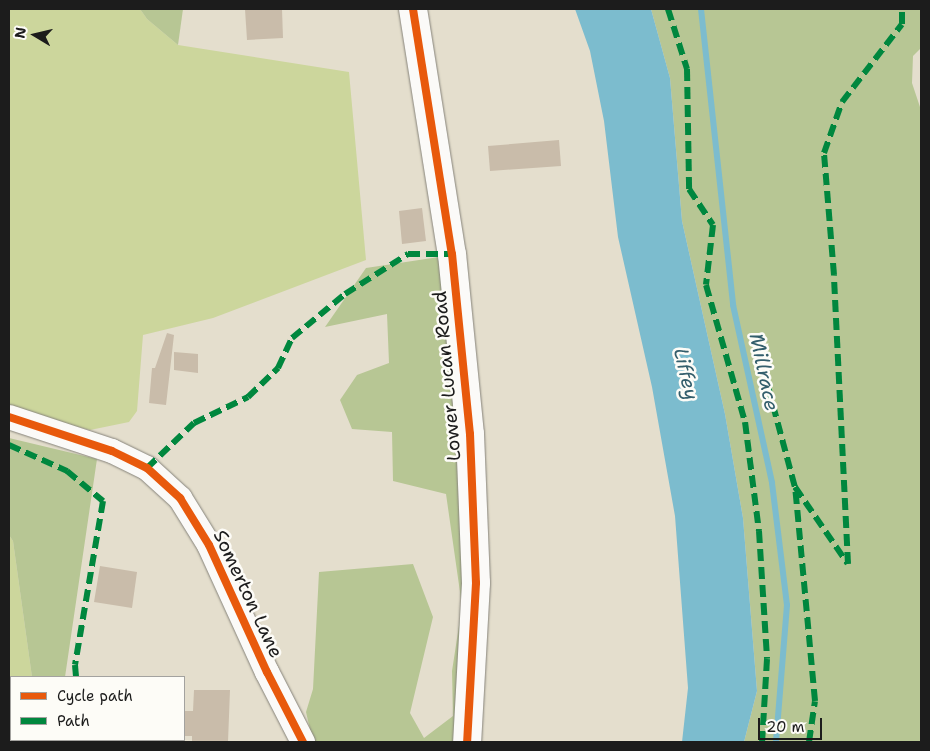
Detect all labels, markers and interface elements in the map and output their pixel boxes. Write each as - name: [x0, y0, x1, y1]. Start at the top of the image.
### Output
- north arrow: [10, 10, 60, 60]
- text: N: [10, 26, 30, 40]
- street label: Lower Lucan Road: [428, 290, 466, 462]
- water label: Millrace: [744, 331, 784, 413]
- water label: Liffey: [668, 345, 704, 403]
- street label: Somerton Lane: [208, 526, 288, 662]
- legend: [10, 676, 185, 741]
- text: Cycle path: [57, 686, 133, 706]
- scale bar: [760, 708, 824, 740]
- text: Path: [57, 711, 90, 731]
- text: 20 m: [766, 717, 805, 737]

